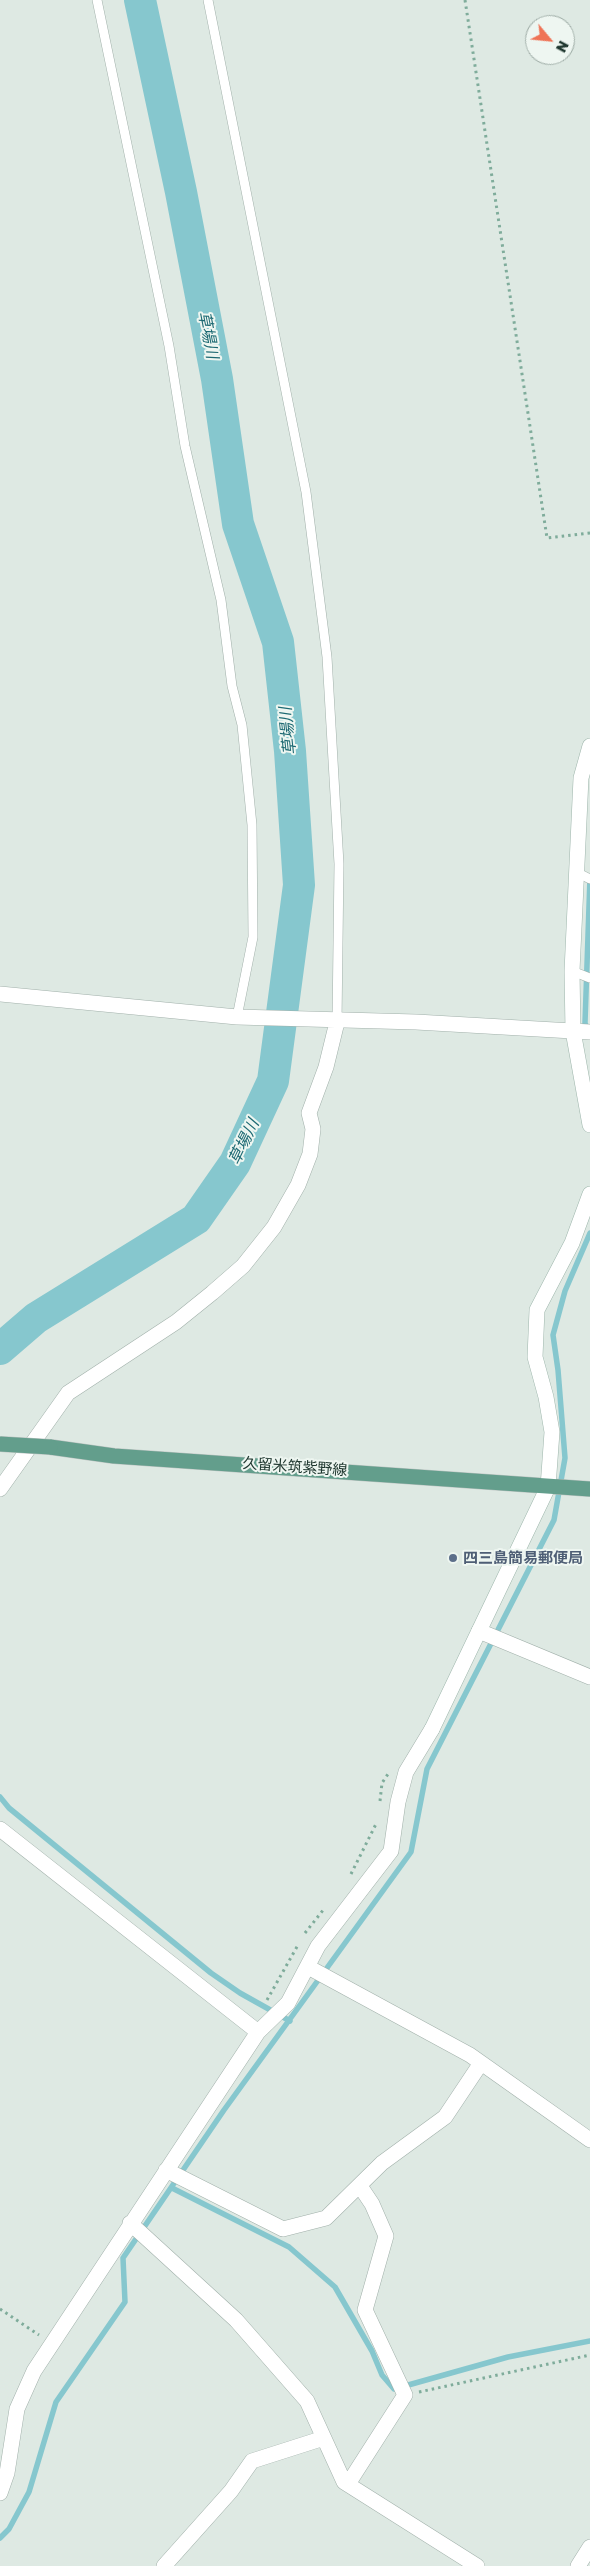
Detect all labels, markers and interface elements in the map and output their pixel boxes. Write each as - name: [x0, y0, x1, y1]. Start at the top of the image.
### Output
- north arrow: [525, 15, 575, 65]
- text: N: [553, 38, 573, 55]
- water label: 草場川: [194, 310, 222, 360]
- water label: 草場川: [276, 706, 300, 756]
- water label: 草場川: [225, 1116, 263, 1168]
- street label: 久留米筑紫野線: [242, 1454, 348, 1480]
- place label: 四三島簡易郵便局: [463, 1549, 583, 1567]
- marker: 四三島簡易郵便局: [447, 1552, 459, 1564]

